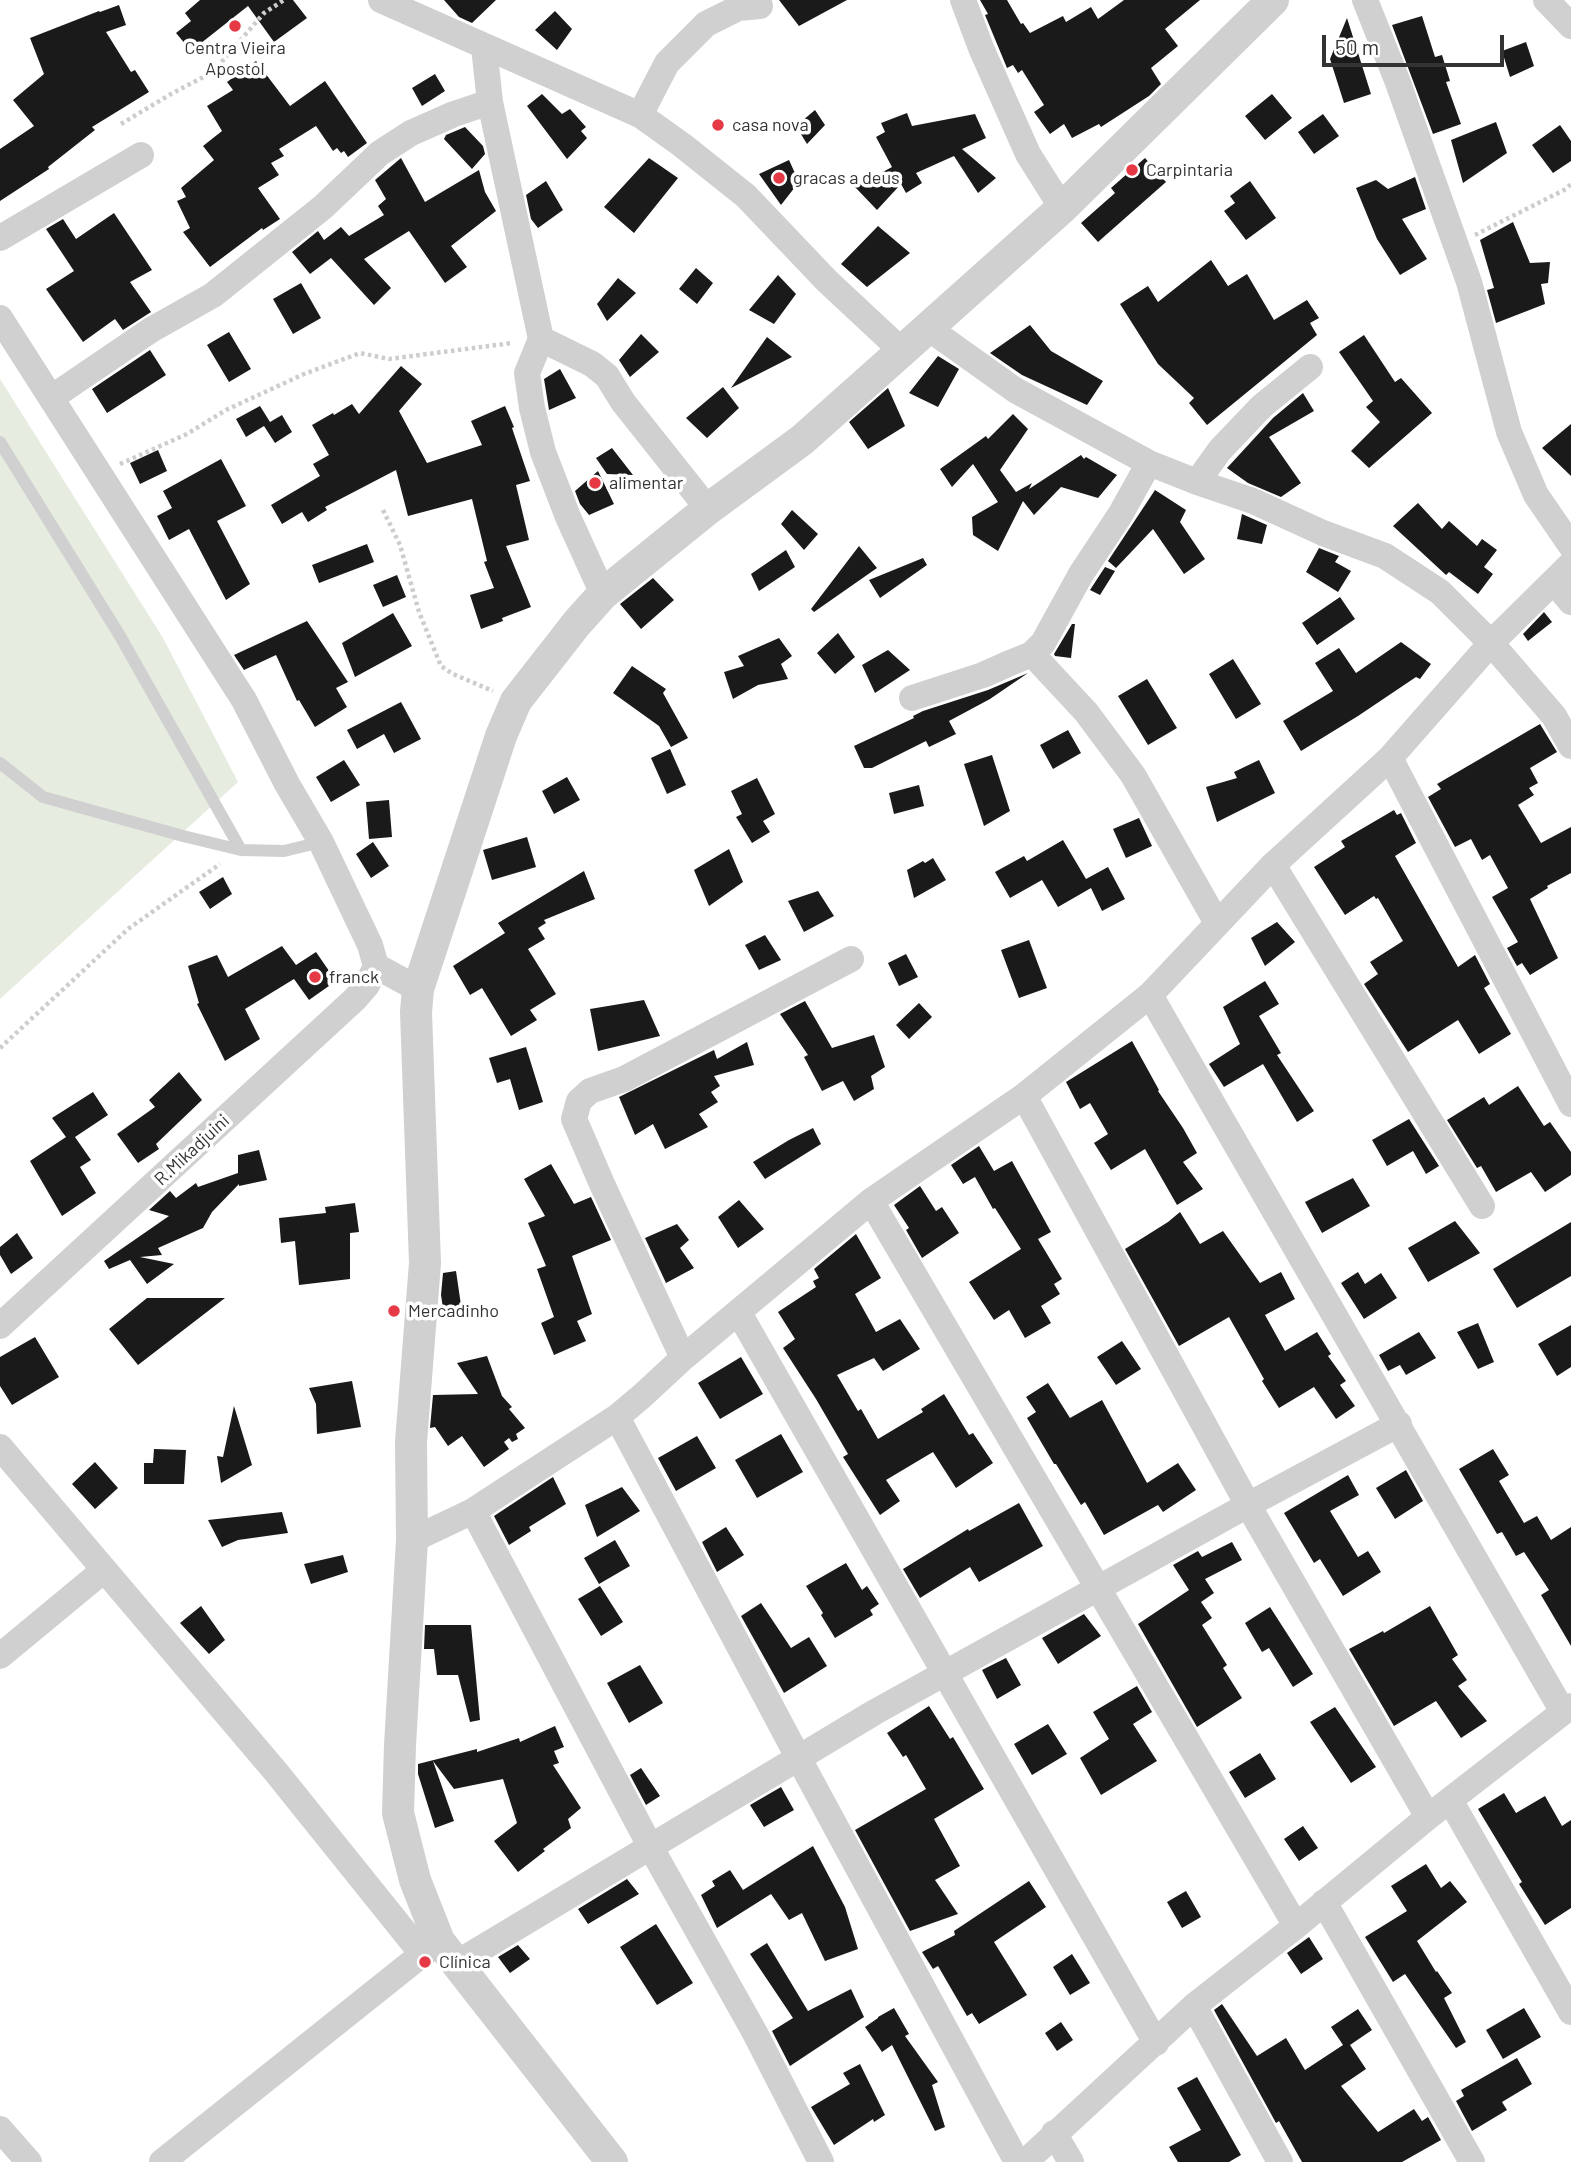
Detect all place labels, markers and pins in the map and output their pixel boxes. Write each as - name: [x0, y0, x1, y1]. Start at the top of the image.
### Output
- marker: Centra Vieira Apostol: [227, 18, 243, 34]
- place label: Centra Vieira Apostol: [184, 37, 286, 80]
- place label: casa nova: [732, 114, 809, 136]
- marker: casa nova: [710, 117, 726, 133]
- place label: Carpintaria: [1146, 159, 1233, 181]
- marker: Carpintaria: [1124, 162, 1140, 178]
- place label: gracas a deus: [793, 167, 900, 189]
- marker: gracas a deus: [771, 170, 787, 186]
- place label: alimentar: [609, 472, 683, 494]
- marker: alimentar: [587, 475, 603, 491]
- place label: franck: [329, 966, 379, 988]
- marker: franck: [307, 969, 323, 985]
- place label: Mercadinho: [408, 1300, 499, 1322]
- marker: Mercadinho: [386, 1303, 402, 1319]
- place label: Clínica: [439, 1951, 491, 1973]
- marker: Clínica: [417, 1954, 433, 1970]

